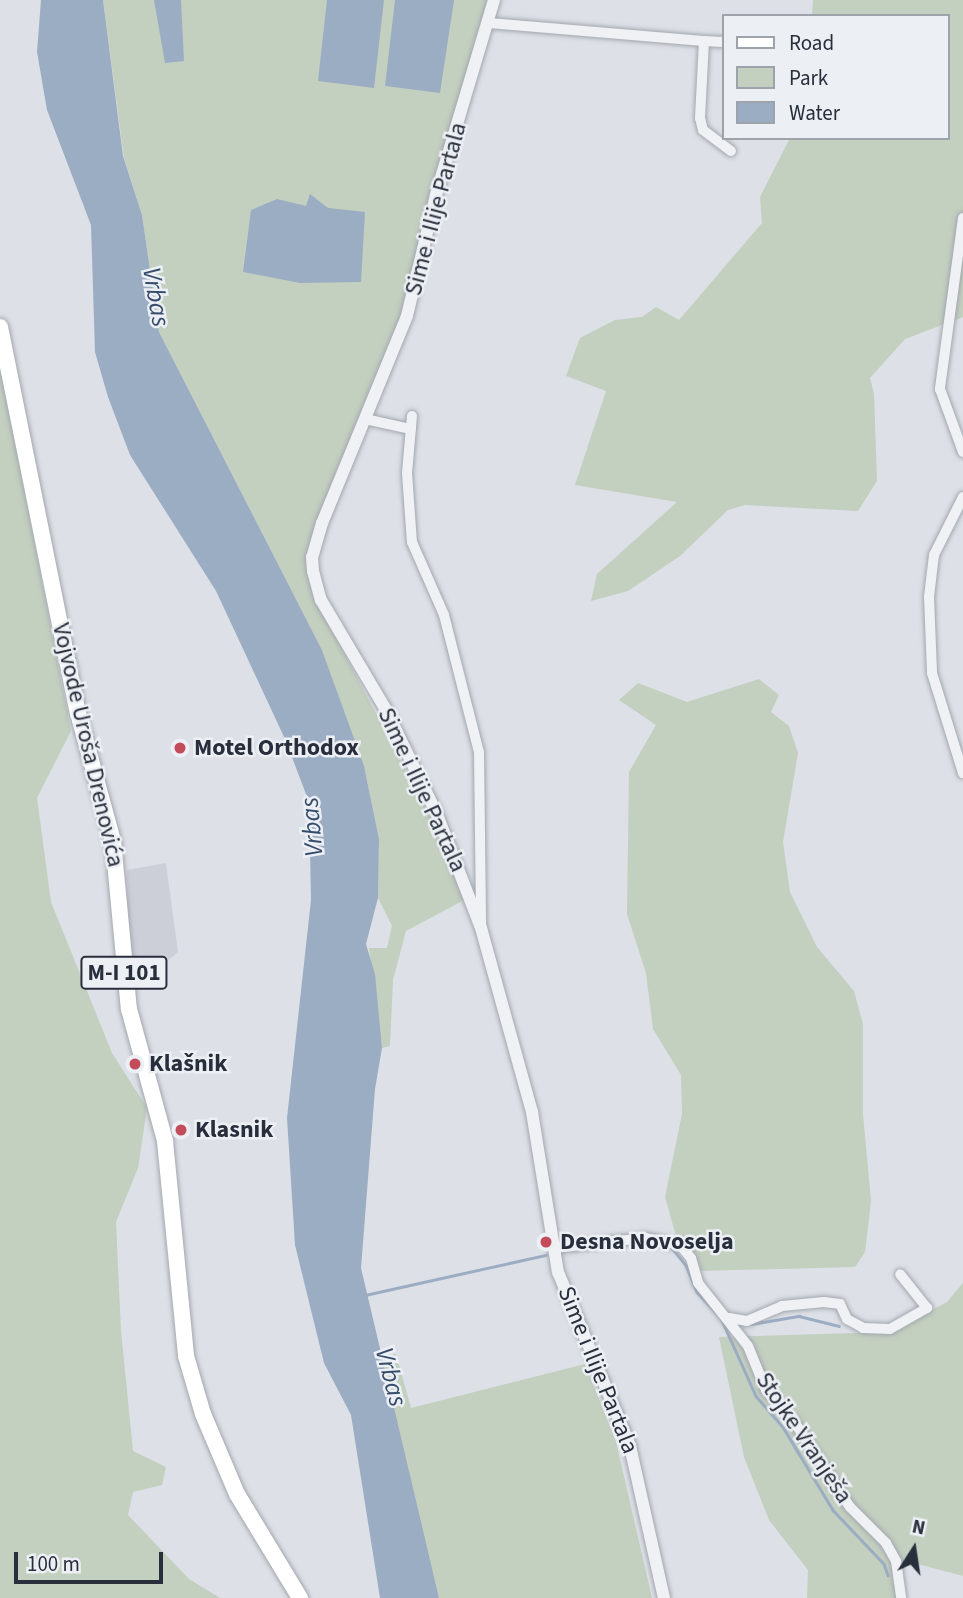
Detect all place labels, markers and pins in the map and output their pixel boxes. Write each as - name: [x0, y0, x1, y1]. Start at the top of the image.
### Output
- place label: Motel Orthodox: [194, 734, 359, 762]
- marker: Motel Orthodox: [172, 740, 188, 756]
- place label: Klašnik: [149, 1050, 227, 1078]
- marker: Klašnik: [127, 1056, 143, 1072]
- place label: Klasnik: [195, 1116, 273, 1144]
- marker: Klasnik: [173, 1122, 189, 1138]
- place label: Desna Novoselja: [560, 1228, 734, 1256]
- marker: Desna Novoselja: [538, 1234, 554, 1250]

